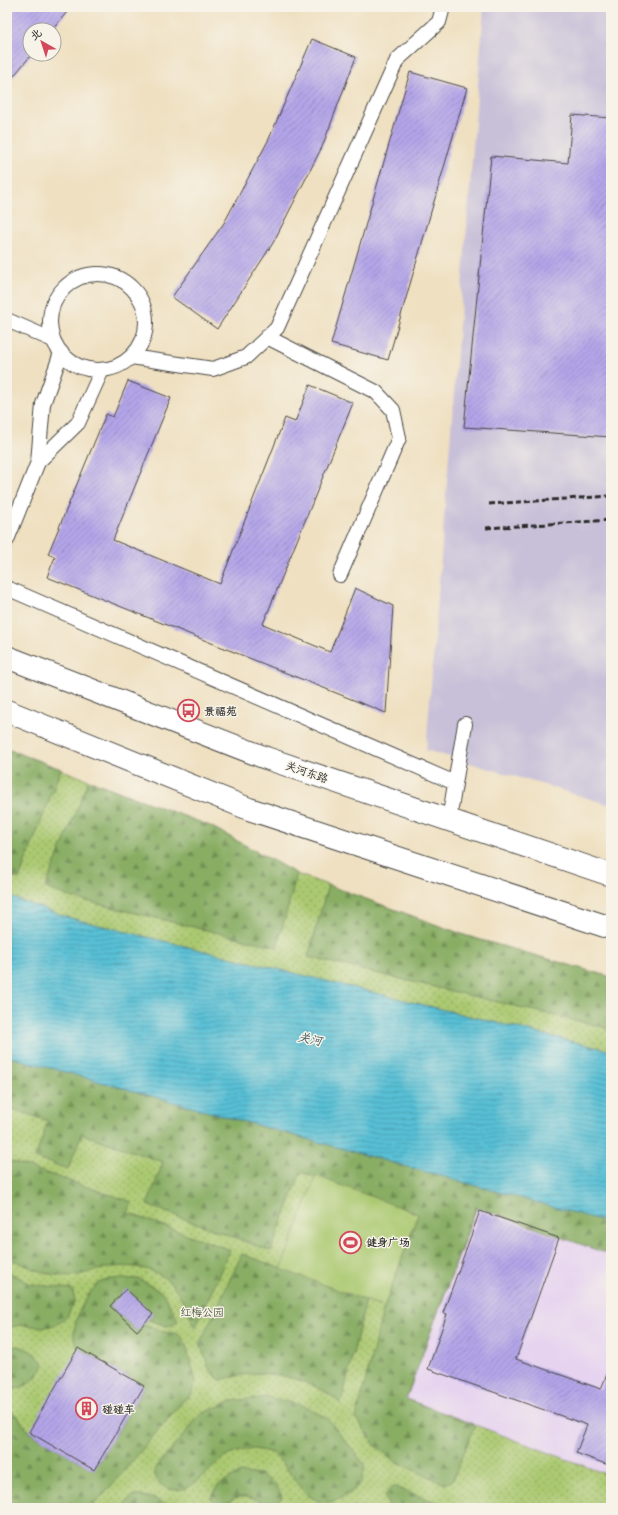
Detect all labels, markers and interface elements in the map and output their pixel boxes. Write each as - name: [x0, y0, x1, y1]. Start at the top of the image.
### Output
- north arrow: [22, 22, 62, 62]
- text: 北: [27, 25, 44, 43]
- bus stop icon: 景福苑: [176, 698, 202, 724]
- place label: 景福苑: [204, 704, 237, 718]
- street label: 关河东路: [284, 758, 330, 786]
- water label: 关河: [297, 1029, 325, 1049]
- sports icon: 健身广场: [337, 1229, 363, 1255]
- place label: 健身广场: [366, 1235, 410, 1249]
- park label: 红梅公园: [180, 1305, 224, 1319]
- building icon: 碰碰车: [73, 1396, 99, 1422]
- place label: 碰碰车: [102, 1402, 135, 1416]

